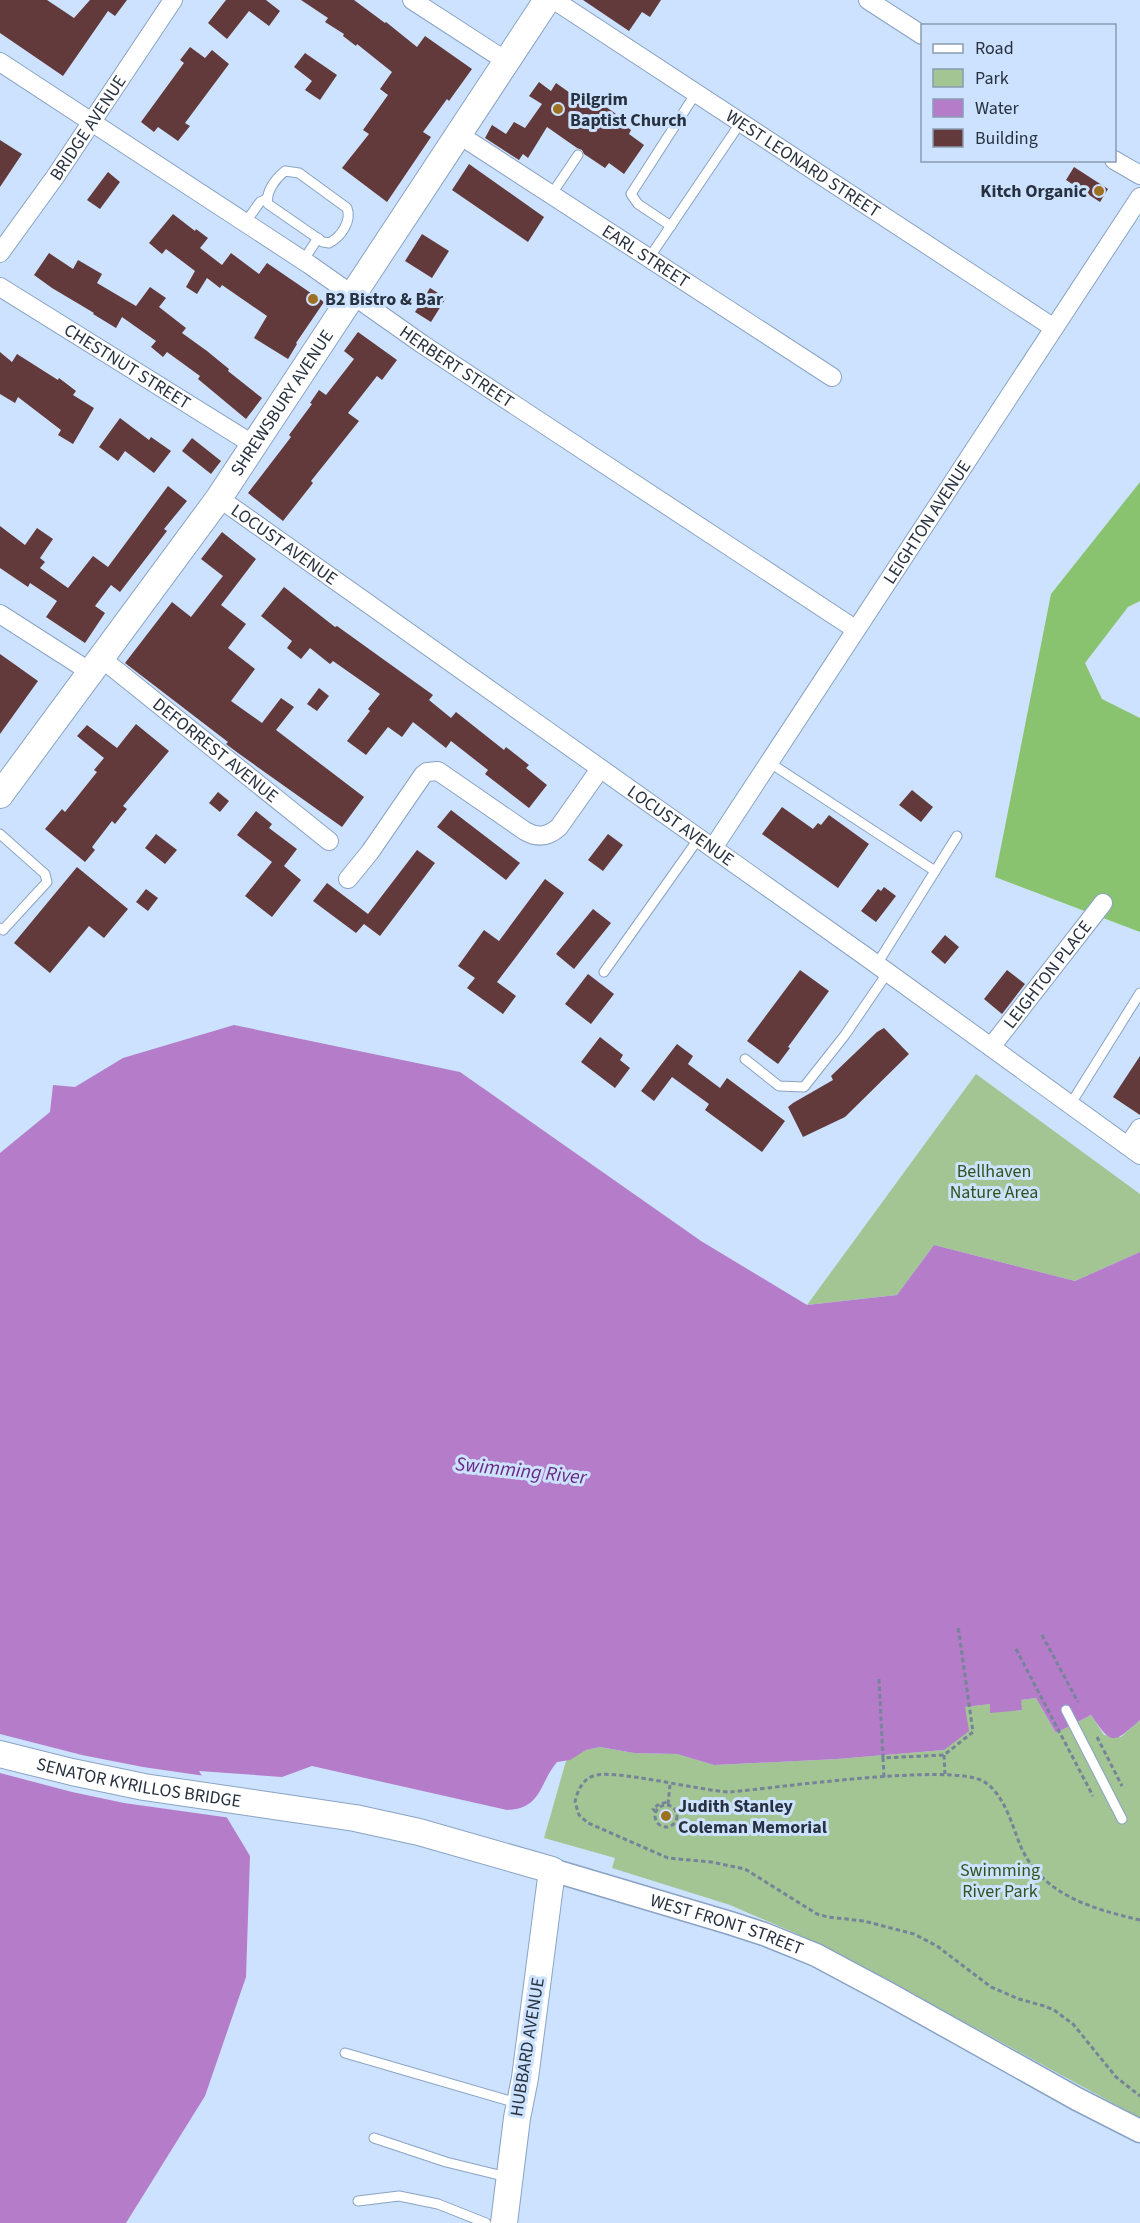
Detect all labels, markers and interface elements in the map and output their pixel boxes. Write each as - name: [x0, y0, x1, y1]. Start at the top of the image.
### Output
- legend: [921, 24, 1116, 162]
- text: Road: [975, 36, 1014, 61]
- text: Park: [975, 66, 1009, 91]
- street label: BRIDGE AVENUE: [44, 70, 132, 186]
- place label: Pilgrim Baptist Church: [570, 87, 687, 133]
- text: Water: [975, 96, 1019, 121]
- marker: Pilgrim Baptist Church: [551, 102, 565, 116]
- street label: WEST LEONARD STREET: [721, 104, 886, 224]
- text: Building: [975, 126, 1038, 151]
- place label: Kitch Organic: [980, 179, 1088, 204]
- marker: Kitch Organic: [1092, 184, 1106, 198]
- street label: EARL STREET: [597, 219, 694, 294]
- place label: B2 Bistro & Bar: [325, 287, 444, 312]
- marker: B2 Bistro & Bar: [306, 292, 320, 306]
- street label: CHESTNUT STREET: [59, 318, 195, 416]
- street label: HERBERT STREET: [394, 320, 519, 414]
- street label: SHREWSBURY AVENUE: [225, 325, 339, 481]
- street label: LEIGHTON AVENUE: [878, 455, 977, 589]
- street label: LOCUST AVENUE: [226, 498, 342, 591]
- street label: DEFORREST AVENUE: [147, 692, 284, 809]
- street label: LOCUST AVENUE: [622, 779, 739, 872]
- street label: LEIGHTON PLACE: [998, 915, 1098, 1034]
- park label: Bellhaven Nature Area: [950, 1159, 1038, 1205]
- water label: Swimming River: [454, 1450, 589, 1492]
- street label: SENATOR KYRILLOS BRIDGE: [34, 1752, 243, 1814]
- place label: Judith Stanley Coleman Memorial: [678, 1794, 827, 1840]
- marker: Judith Stanley Coleman Memorial: [659, 1809, 673, 1823]
- park label: Swimming River Park: [960, 1858, 1040, 1904]
- street label: WEST FRONT STREET: [647, 1888, 807, 1962]
- street label: HUBBARD AVENUE: [504, 1976, 551, 2118]

